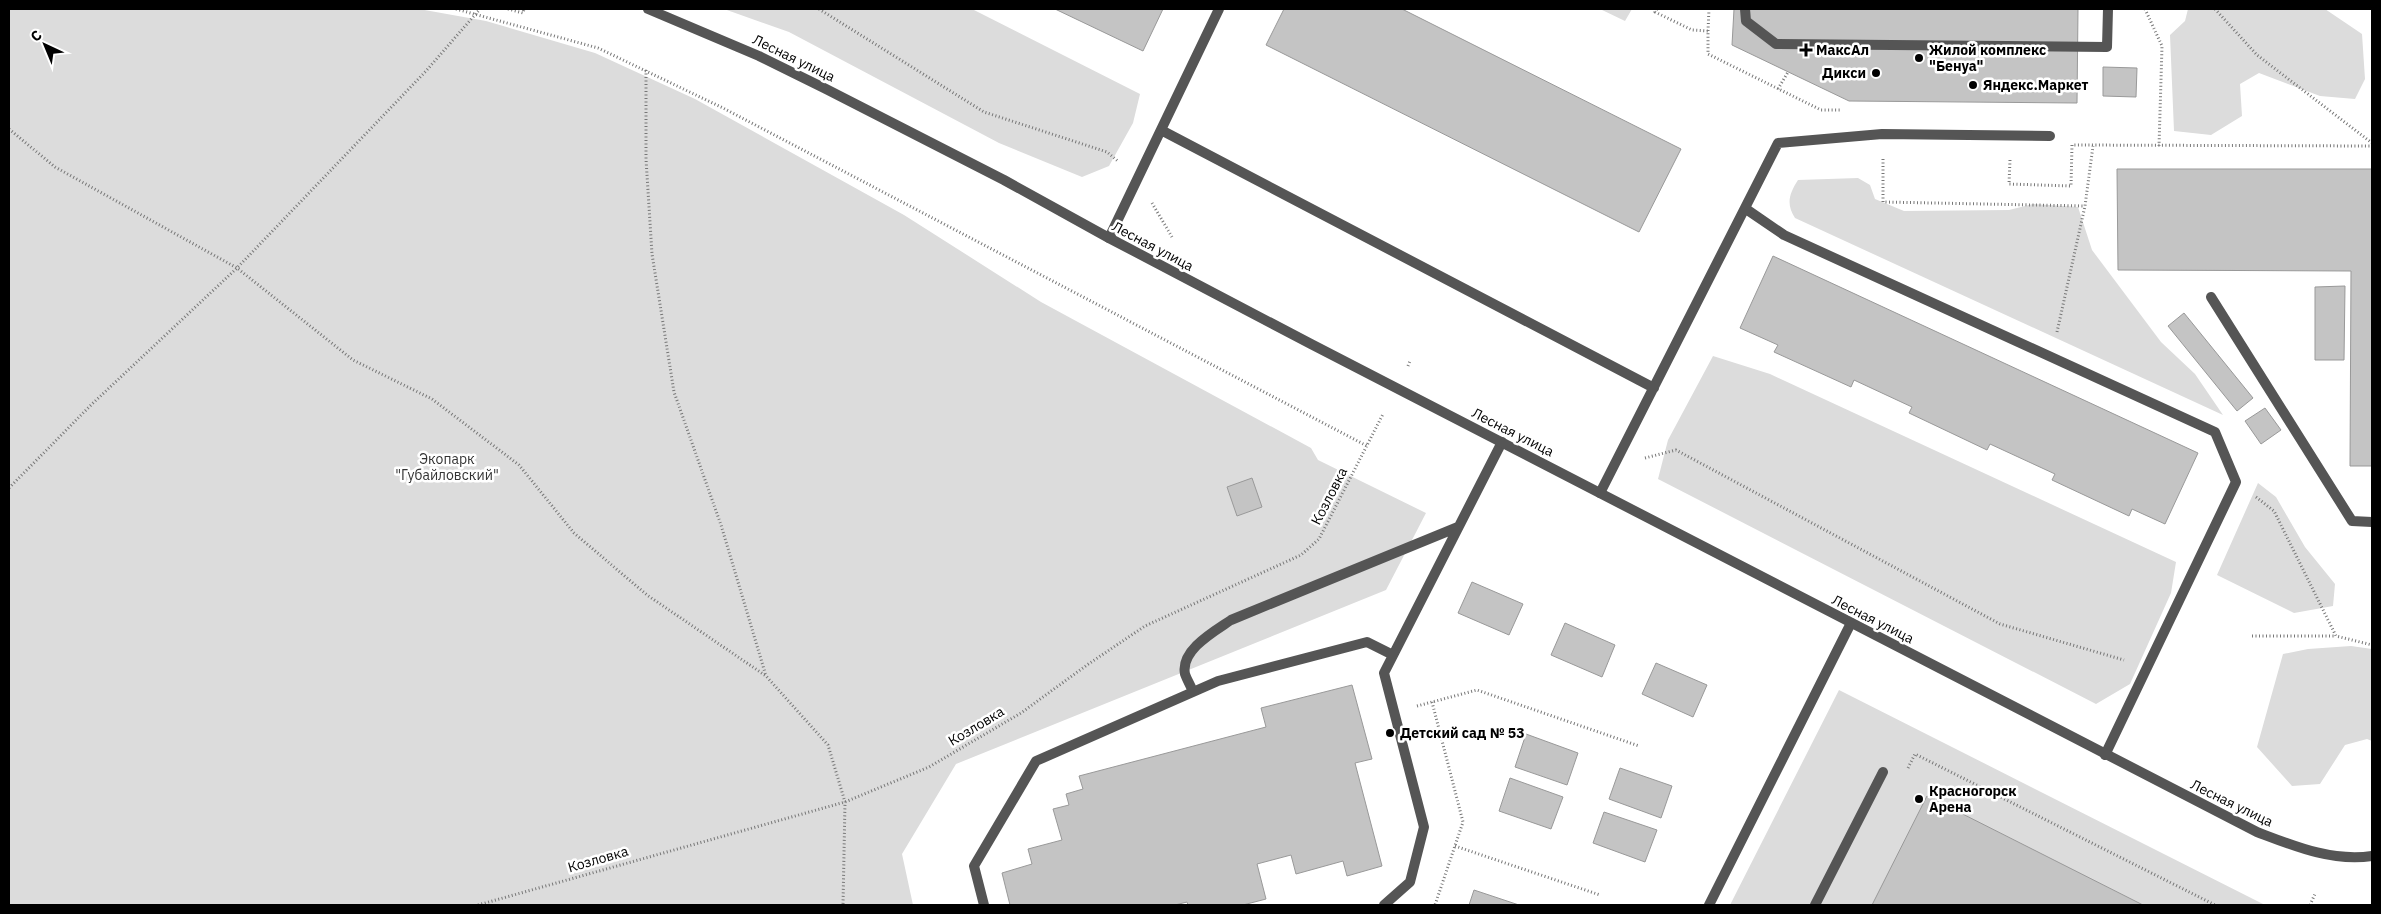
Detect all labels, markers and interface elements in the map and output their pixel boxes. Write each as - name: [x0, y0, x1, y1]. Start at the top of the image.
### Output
- north arrow: [20, 20, 70, 70]
- text: С: [26, 26, 46, 45]
- street label: Лесная улица: [750, 30, 839, 86]
- place label: МаксАл: [1816, 41, 1869, 59]
- place label: Жилой комплекс "Бенуа": [1929, 41, 2046, 75]
- marker: МаксАл: [1800, 44, 1812, 56]
- marker: Жилой комплекс "Бенуа": [1913, 52, 1925, 64]
- place label: Дикси: [1822, 64, 1866, 82]
- marker: Дикси: [1870, 67, 1882, 79]
- place label: Яндекс.Маркет: [1983, 76, 2089, 94]
- marker: Яндекс.Маркет: [1967, 79, 1979, 91]
- street label: Лесная улица: [1109, 217, 1197, 275]
- street label: Лесная улица: [1469, 404, 1557, 461]
- park label: Экопарк "Губайловский": [395, 450, 499, 484]
- street label: Козловка: [1307, 464, 1351, 528]
- street label: Лесная улица: [1829, 591, 1917, 648]
- street label: Козловка: [945, 702, 1008, 750]
- place label: Детский сад № 53: [1400, 724, 1525, 742]
- marker: Детский сад № 53: [1384, 727, 1396, 739]
- street label: Лесная улица: [2188, 775, 2277, 831]
- place label: Красногорск Арена: [1929, 782, 2017, 816]
- marker: Красногорск Арена: [1913, 793, 1925, 805]
- street label: Козловка: [566, 842, 631, 876]

